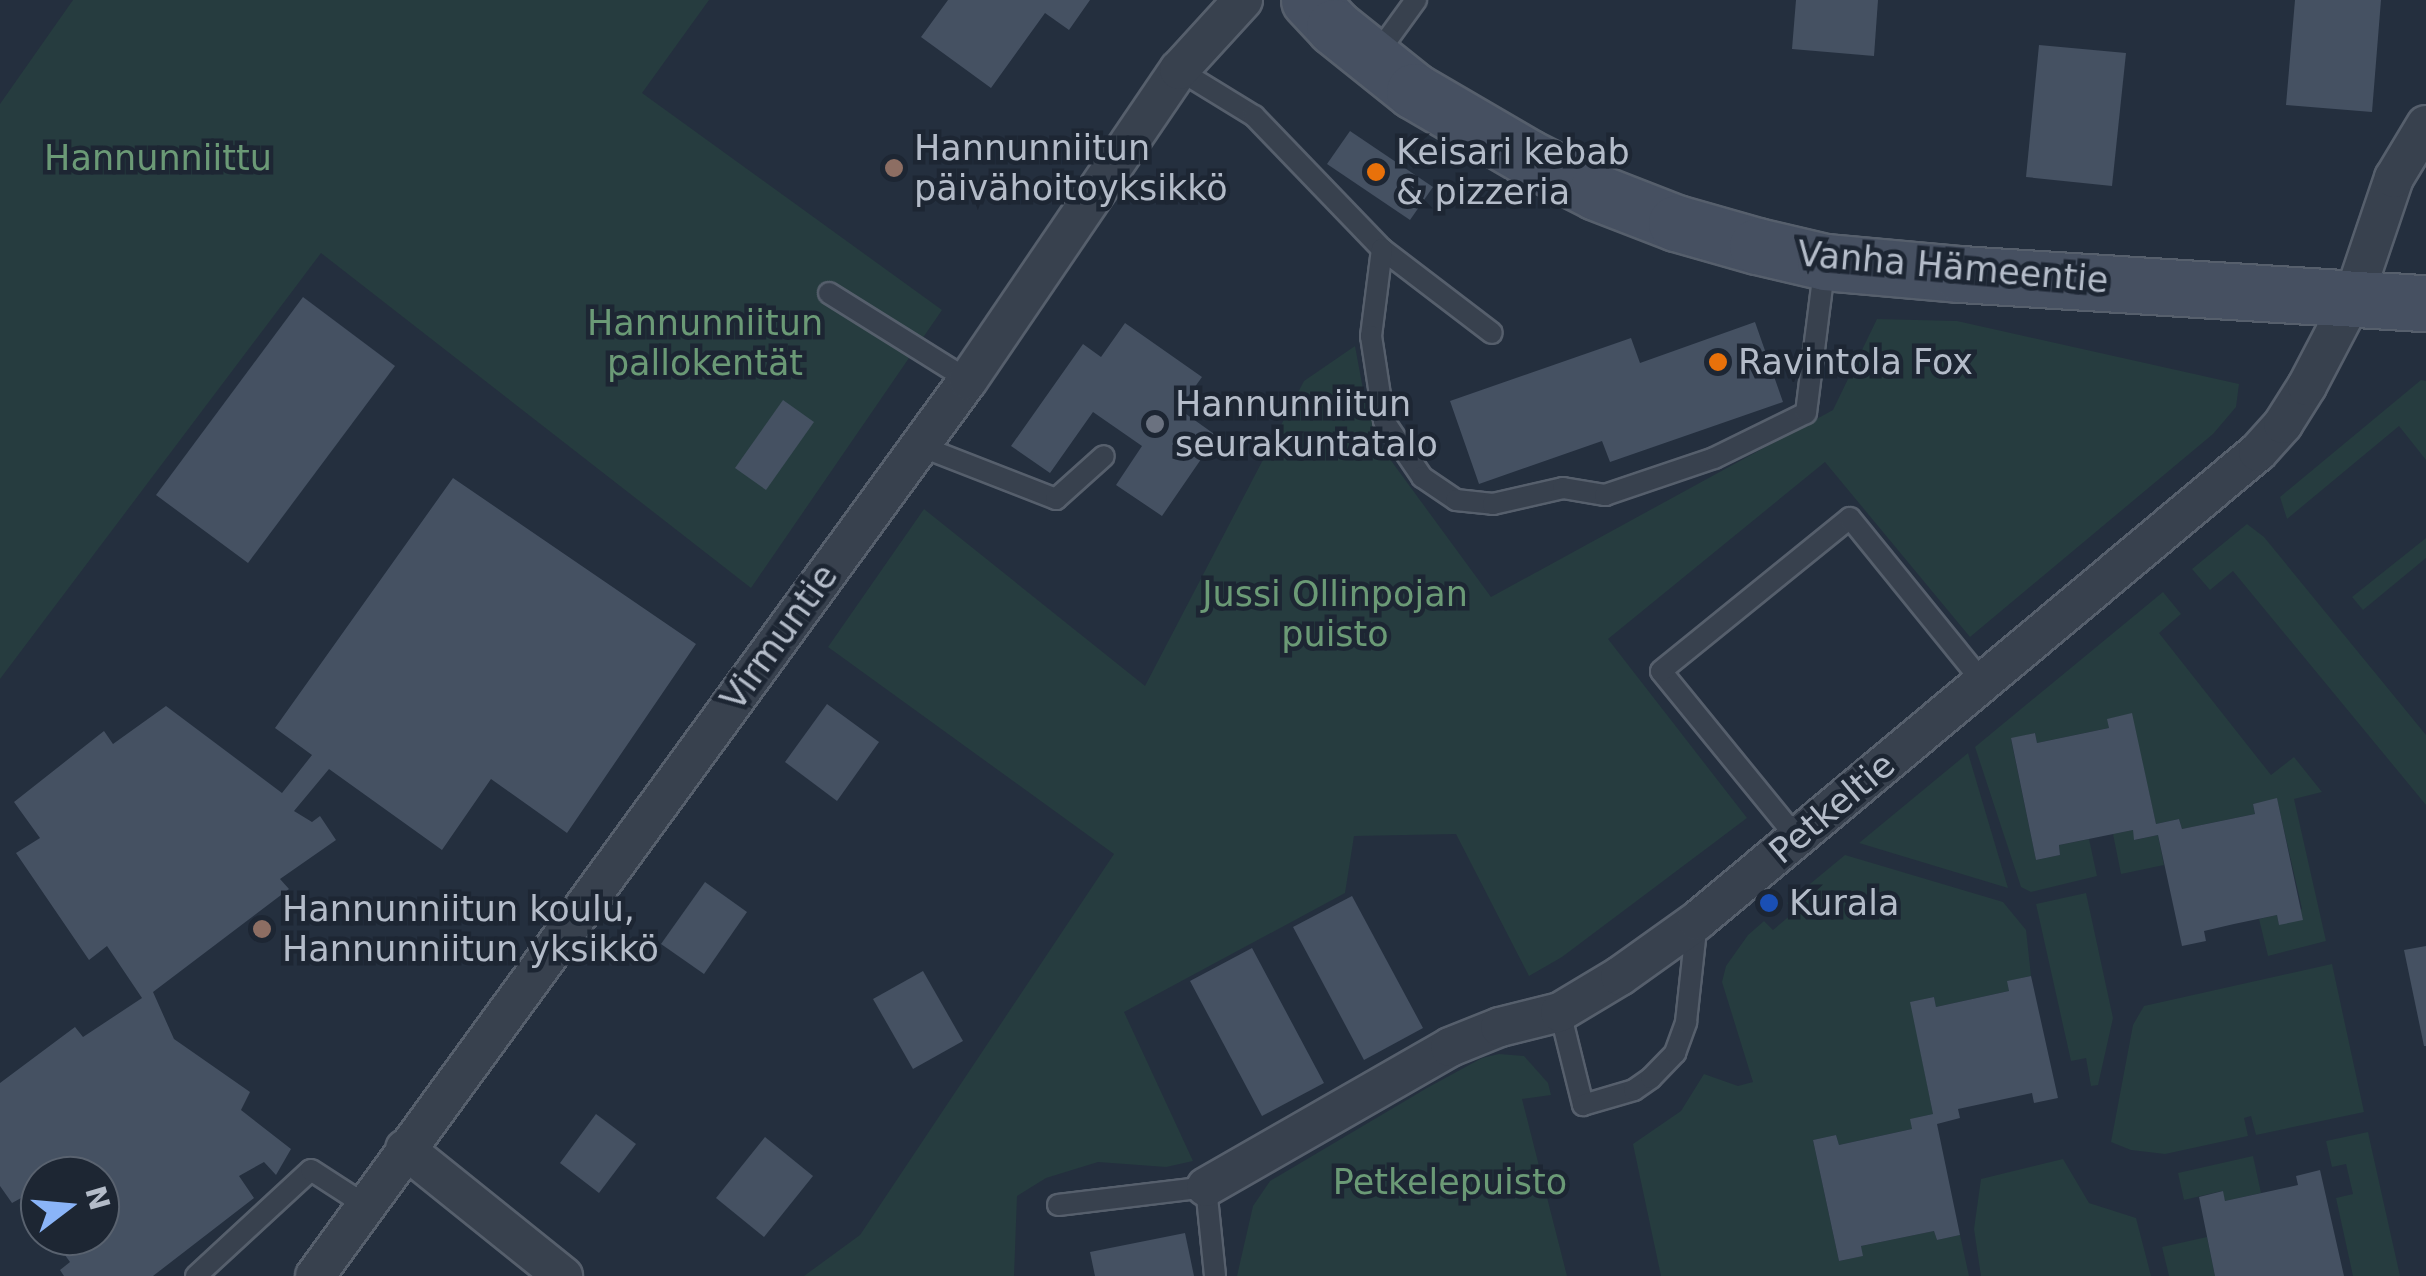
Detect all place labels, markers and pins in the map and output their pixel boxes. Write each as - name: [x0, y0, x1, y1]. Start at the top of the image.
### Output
- place label: Hannunniitun päivähoitoyksikkö: [914, 127, 1228, 209]
- place label: Keisari kebab & pizzeria: [1396, 131, 1630, 213]
- marker: Hannunniitun päivähoitoyksikkö: [883, 157, 905, 179]
- marker: Keisari kebab & pizzeria: [1365, 161, 1387, 183]
- place label: Ravintola Fox: [1738, 341, 1973, 383]
- marker: Ravintola Fox: [1707, 351, 1729, 373]
- place label: Hannunniitun seurakuntatalo: [1175, 383, 1438, 465]
- marker: Hannunniitun seurakuntatalo: [1144, 413, 1166, 435]
- place label: Kurala: [1789, 882, 1899, 924]
- place label: Hannunniitun koulu, Hannunniitun yksikkö: [282, 888, 659, 970]
- marker: Kurala: [1758, 892, 1780, 914]
- marker: Hannunniitun koulu, Hannunniitun yksikkö: [251, 918, 273, 940]

